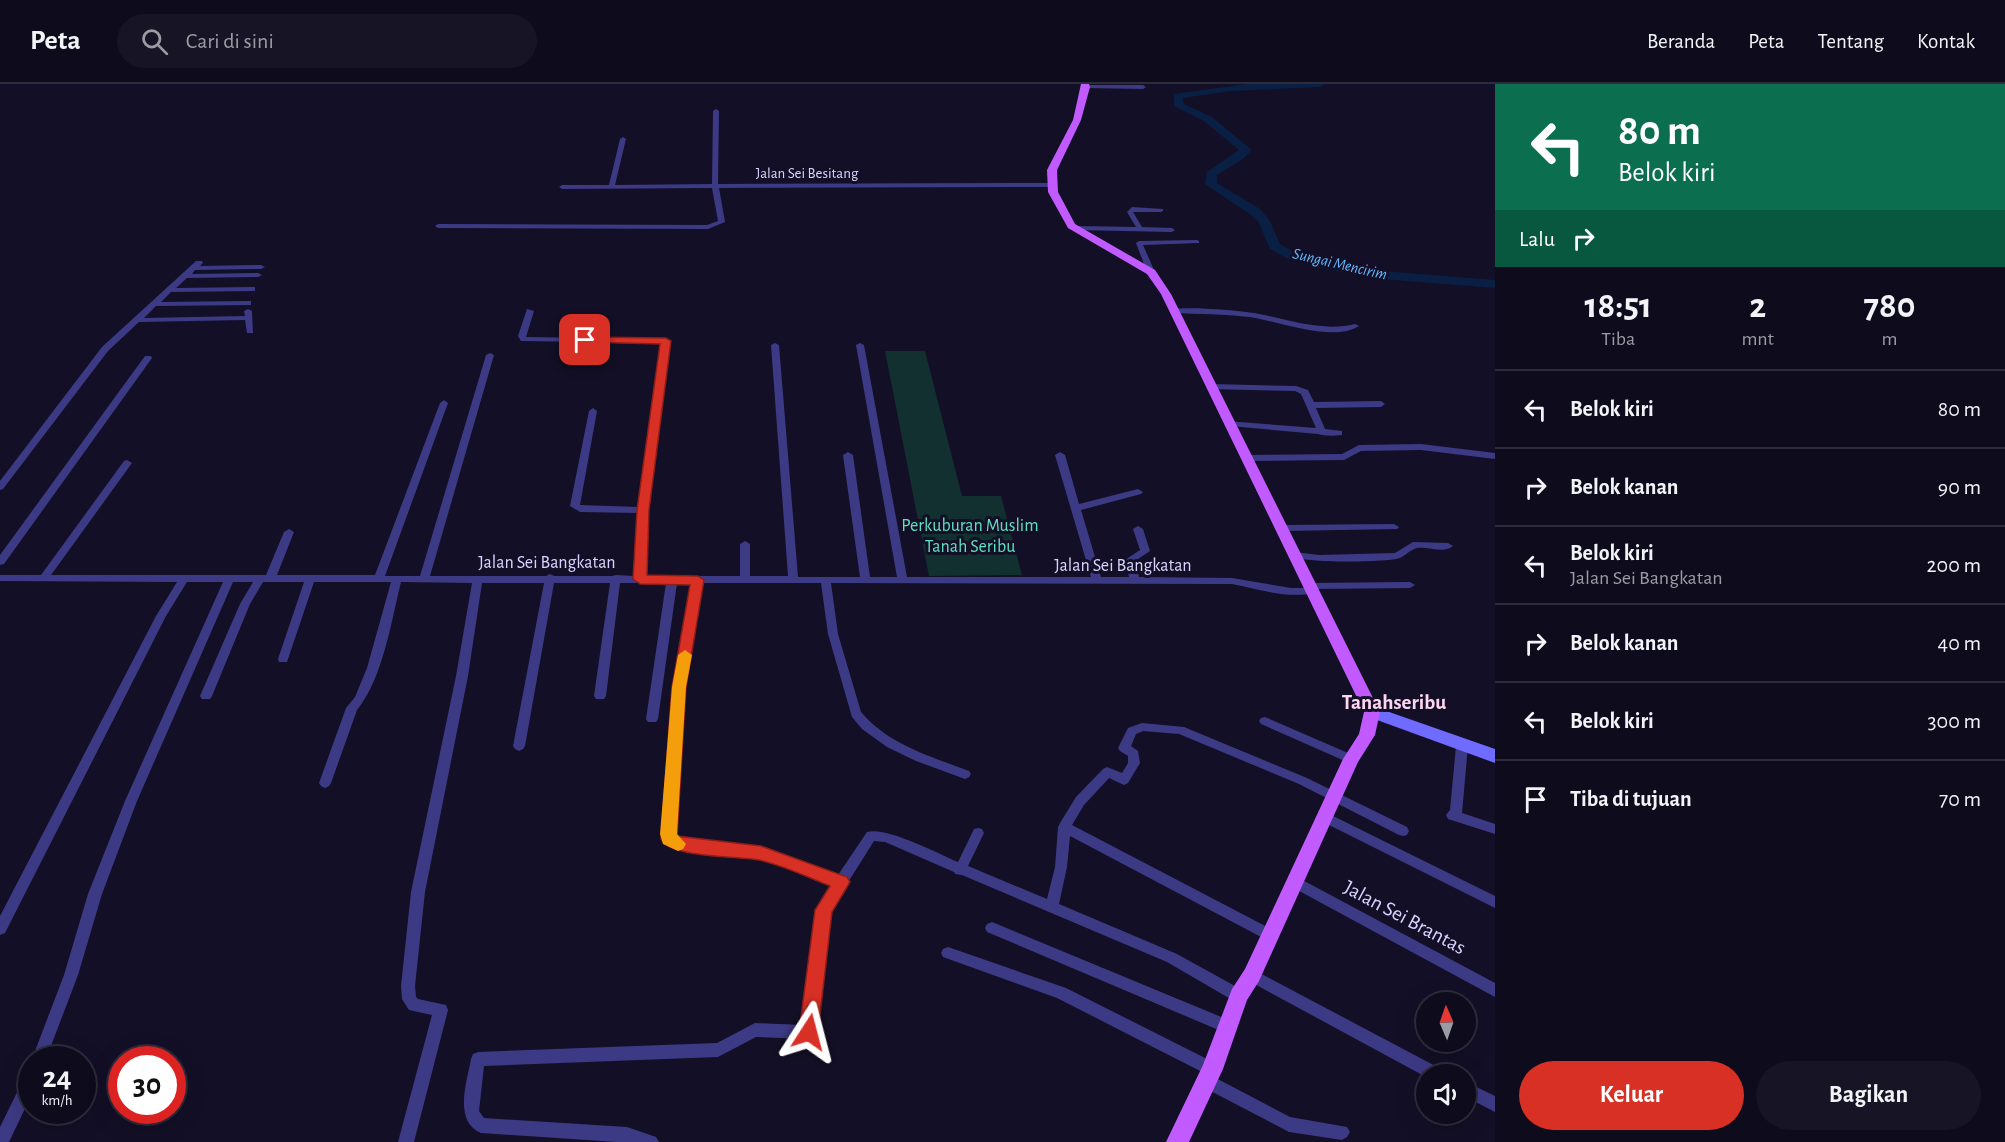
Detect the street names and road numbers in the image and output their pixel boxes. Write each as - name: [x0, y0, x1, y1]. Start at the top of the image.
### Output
- street label: Jalan Sei Besitang: [756, 166, 859, 181]
- street label: Jalan Sei Bangkatan: [478, 554, 616, 572]
- street label: Jalan Sei Bangkatan: [1054, 557, 1192, 575]
- street label: Jalan Sei Brantas: [1340, 877, 1469, 958]

